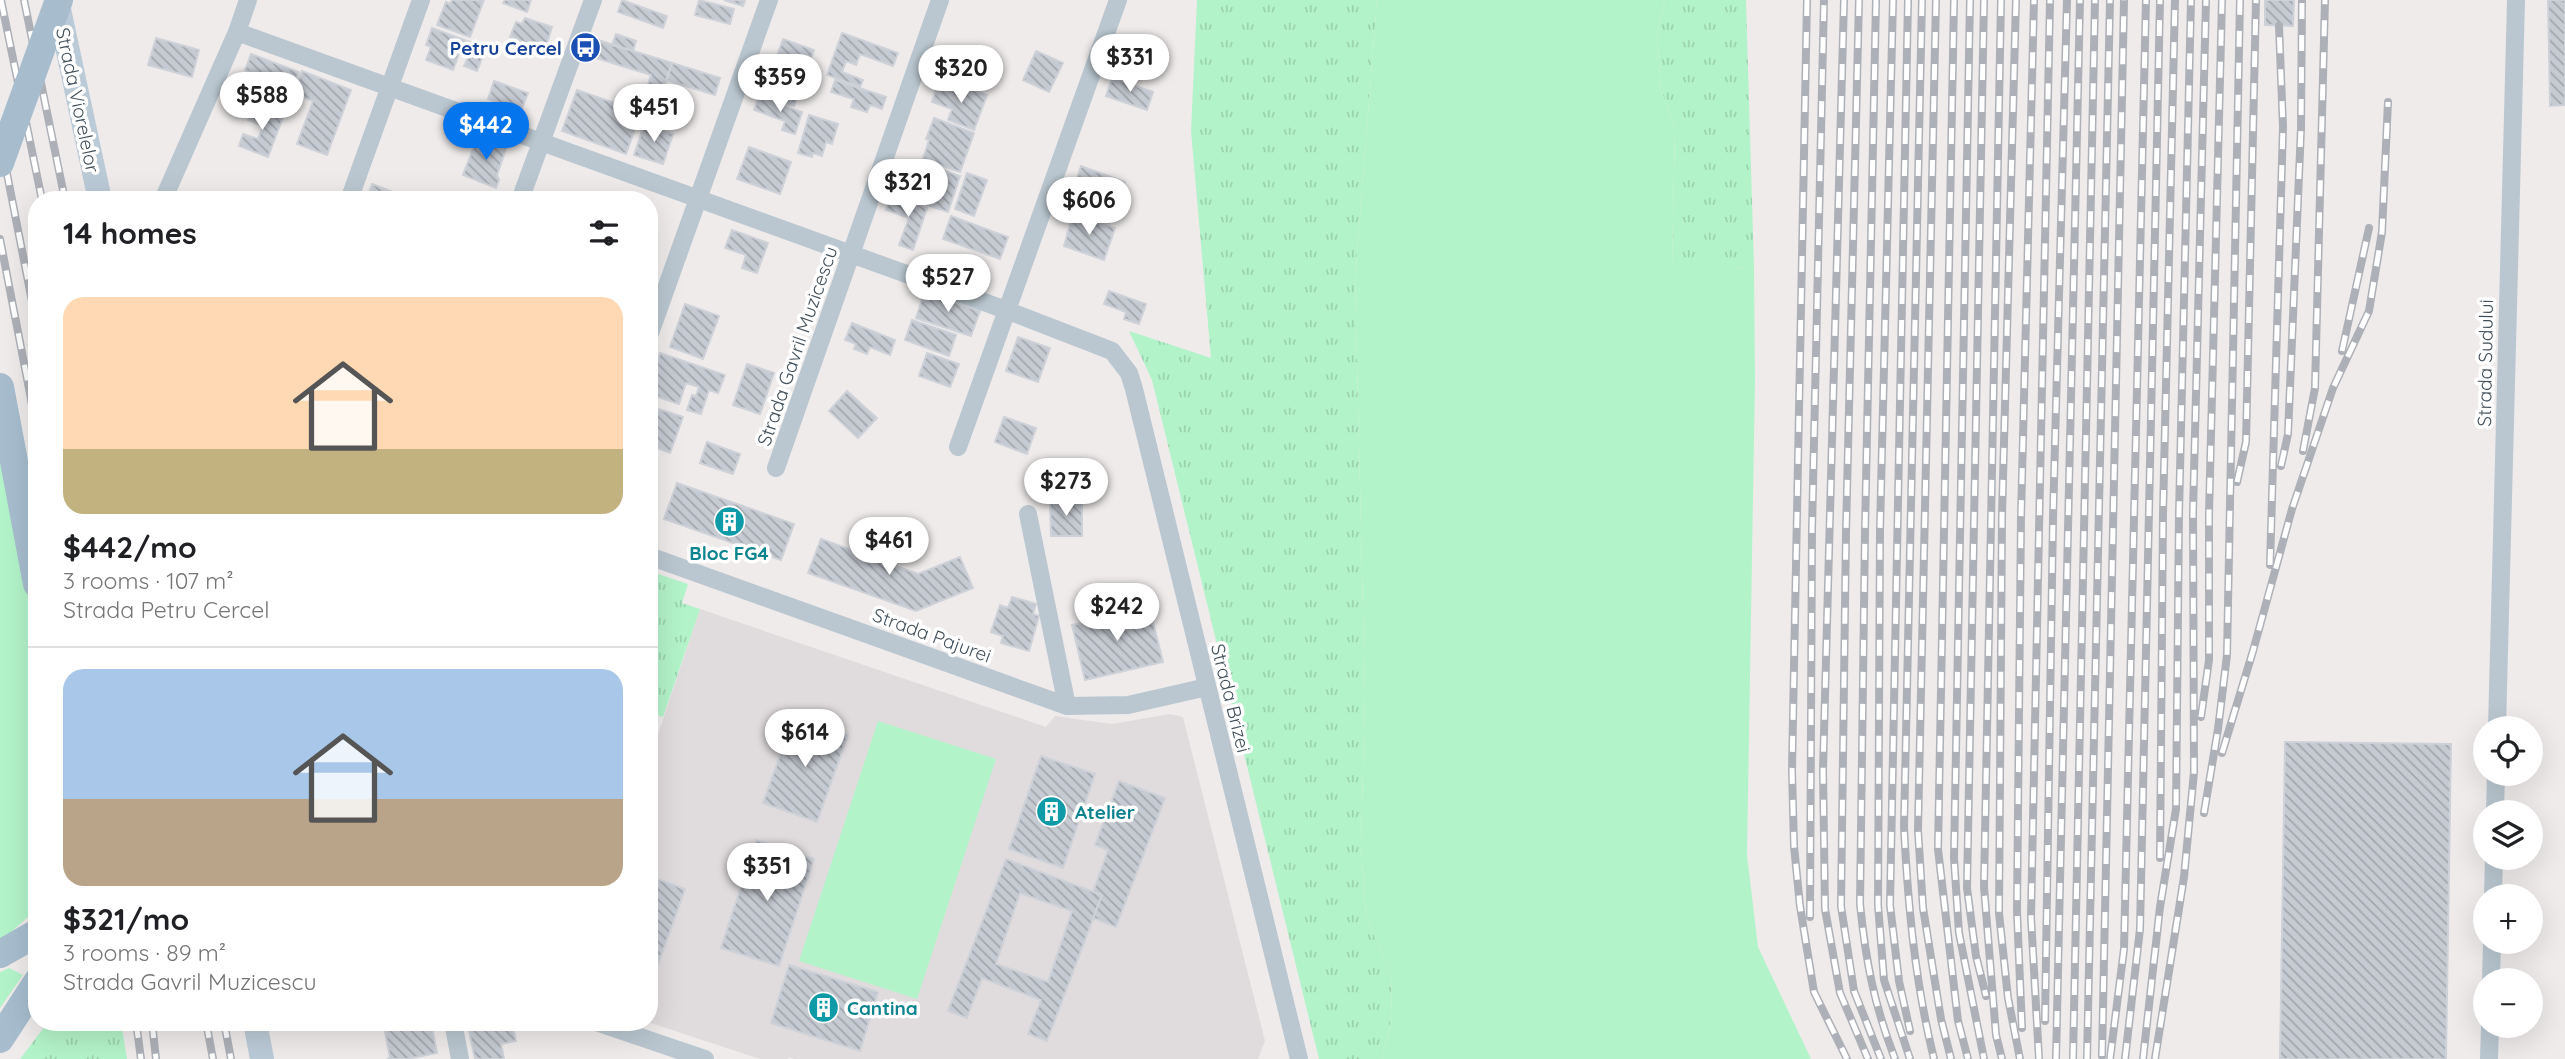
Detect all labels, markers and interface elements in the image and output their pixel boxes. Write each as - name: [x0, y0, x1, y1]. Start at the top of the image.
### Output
- street label: Strada Viorelelor: [51, 25, 105, 175]
- bus stop icon: Petru Cercel: [568, 31, 602, 65]
- pin: $331: [1089, 34, 1171, 94]
- place label: Petru Cercel: [450, 36, 562, 60]
- text: $331: [1106, 42, 1154, 71]
- pin: $320: [920, 46, 1002, 105]
- text: $320: [934, 53, 988, 82]
- pin: $359: [739, 54, 821, 114]
- text: $359: [754, 62, 806, 91]
- pin: $588: [221, 72, 303, 132]
- text: $588: [236, 80, 288, 109]
- pin: $451: [613, 85, 695, 144]
- text: $451: [629, 92, 679, 121]
- pin: $442: [445, 102, 527, 162]
- text: $442: [459, 110, 513, 139]
- pin: $321: [867, 160, 949, 219]
- text: $321: [884, 167, 932, 196]
- pin: $606: [1048, 177, 1130, 237]
- text: $606: [1062, 185, 1116, 214]
- text: 14 homes: [63, 214, 197, 252]
- icon: filters: [585, 214, 623, 252]
- street label: Strada Gavril Muzicescu: [752, 243, 842, 449]
- pin: $527: [907, 254, 989, 314]
- text: $527: [922, 262, 974, 291]
- street label: Strada Sudului: [2472, 299, 2498, 427]
- icon: home: [280, 343, 406, 469]
- pin: $273: [1025, 458, 1107, 518]
- text: $273: [1040, 466, 1092, 495]
- building icon: Bloc FG4: [712, 505, 746, 539]
- pin: $461: [848, 518, 930, 577]
- text: $461: [865, 525, 913, 554]
- text: $442/mo: [63, 528, 197, 566]
- place label: Bloc FG4: [689, 541, 769, 565]
- text: 3 rooms · 107 m²: [63, 566, 234, 595]
- pin: $242: [1076, 584, 1158, 643]
- text: $242: [1090, 591, 1144, 620]
- text: Strada Petru Cercel: [63, 595, 269, 624]
- street label: Strada Pajurei: [869, 602, 995, 668]
- street label: Strada Brizei: [1206, 641, 1256, 755]
- pin: $614: [764, 710, 846, 769]
- icon: home: [280, 715, 406, 841]
- map controls: [2473, 716, 2543, 1038]
- button: locate: [2473, 716, 2543, 786]
- text: $614: [781, 717, 829, 746]
- building icon: Atelier: [1035, 795, 1069, 829]
- place label: Atelier: [1075, 800, 1135, 824]
- button: layers: [2473, 800, 2543, 870]
- pin: $351: [726, 844, 808, 903]
- text: $351: [743, 851, 791, 880]
- button: +: [2473, 884, 2543, 954]
- text: $321/mo: [63, 900, 189, 938]
- text: 3 rooms · 89 m²: [63, 938, 226, 967]
- text: Strada Gavril Muzicescu: [63, 967, 317, 996]
- button: −: [2473, 968, 2543, 1038]
- building icon: Cantina: [807, 991, 841, 1025]
- place label: Cantina: [847, 996, 918, 1020]

